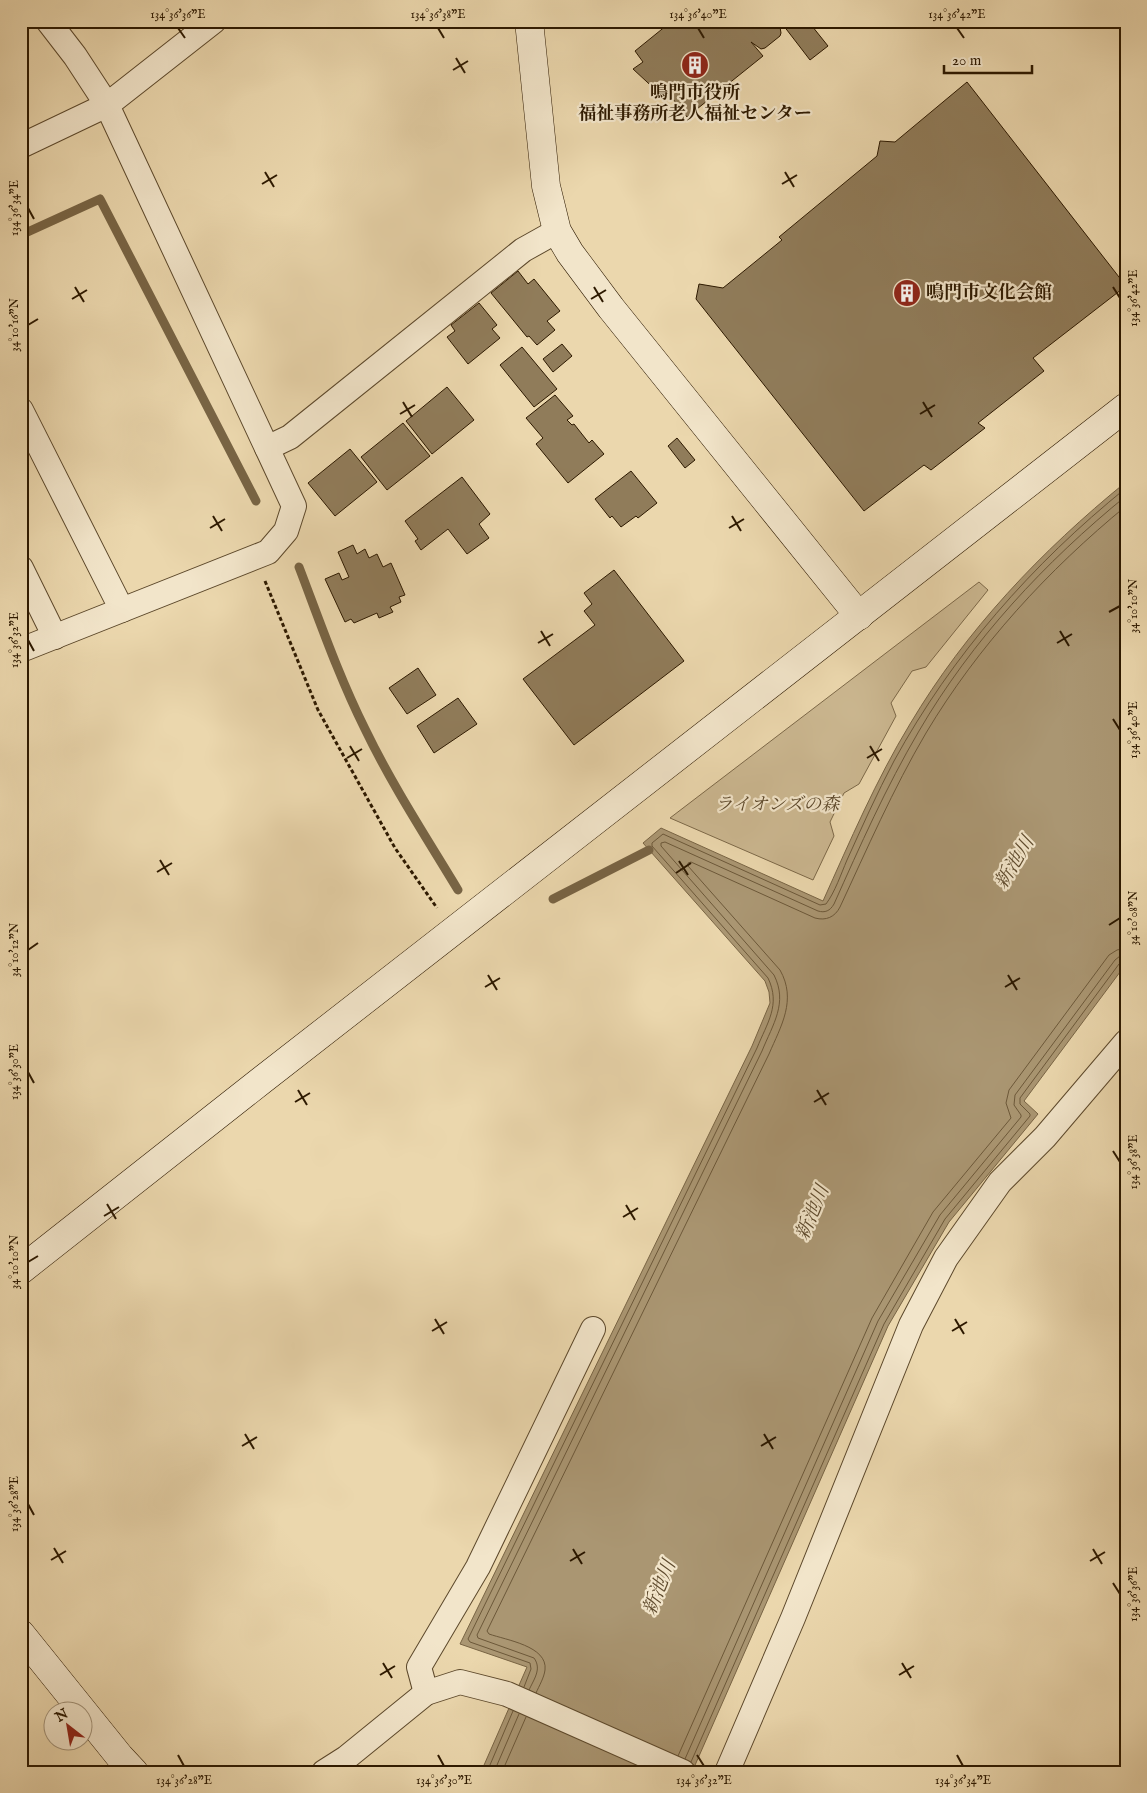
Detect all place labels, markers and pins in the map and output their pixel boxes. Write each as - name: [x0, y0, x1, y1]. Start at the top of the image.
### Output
- building icon: 鳴門市役所 福祉事務所老人福祉センター: [680, 50, 710, 80]
- place label: 鳴門市役所 福祉事務所老人福祉センター: [578, 82, 812, 126]
- building icon: 鳴門市文化会館: [892, 278, 922, 308]
- place label: 鳴門市文化会館: [926, 282, 1052, 305]

